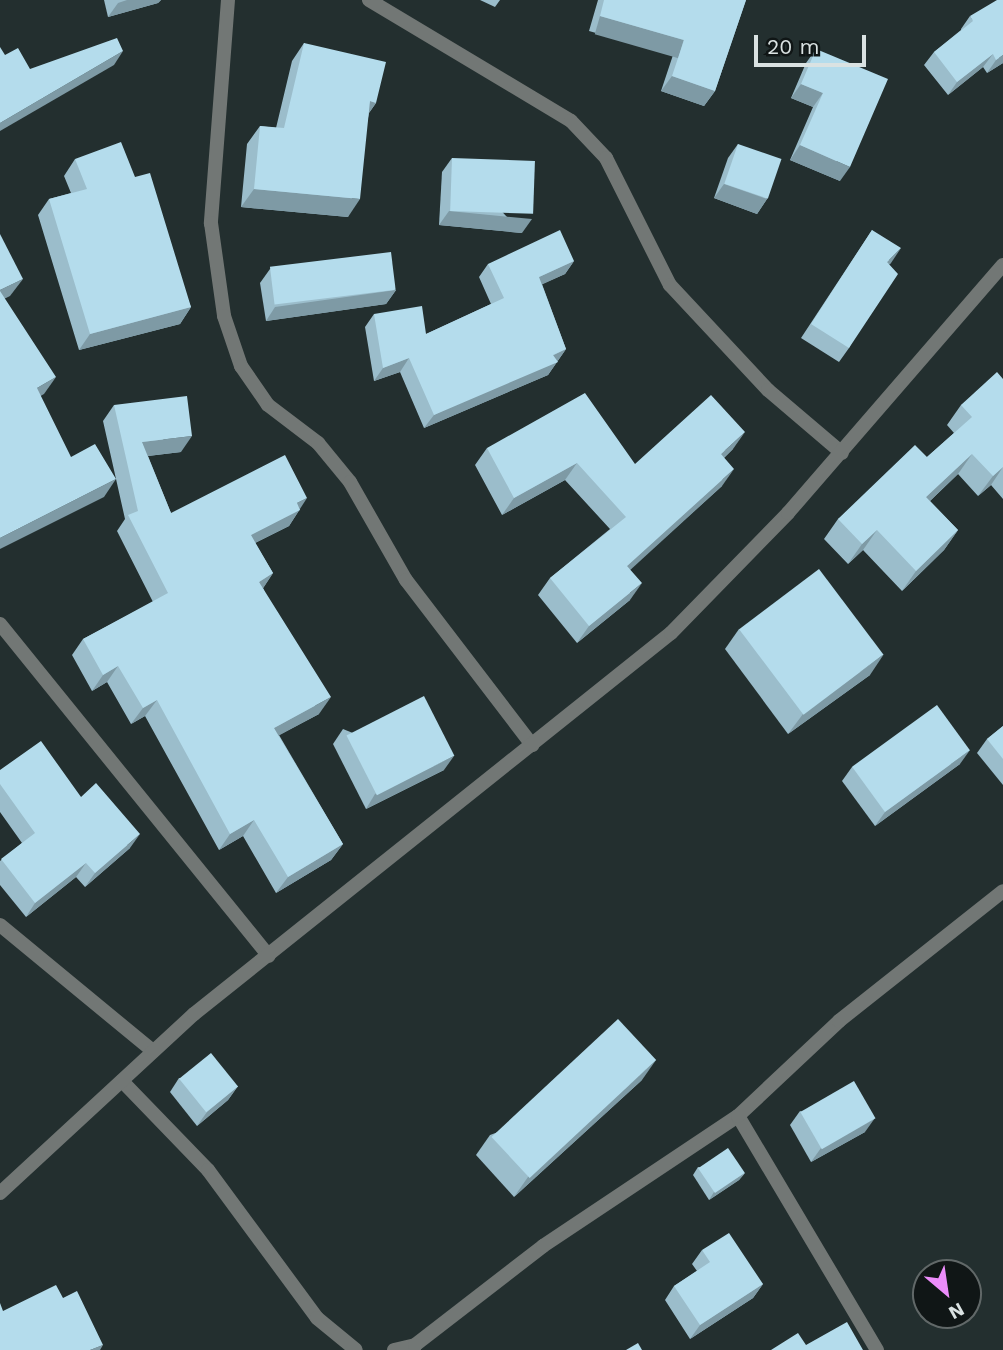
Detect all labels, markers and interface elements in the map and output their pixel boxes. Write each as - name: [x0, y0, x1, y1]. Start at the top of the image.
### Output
- scale bar: [758, 21, 870, 65]
- text: 20 m: [767, 34, 819, 59]
- north arrow: [912, 1259, 982, 1329]
- text: N: [945, 1298, 968, 1325]

